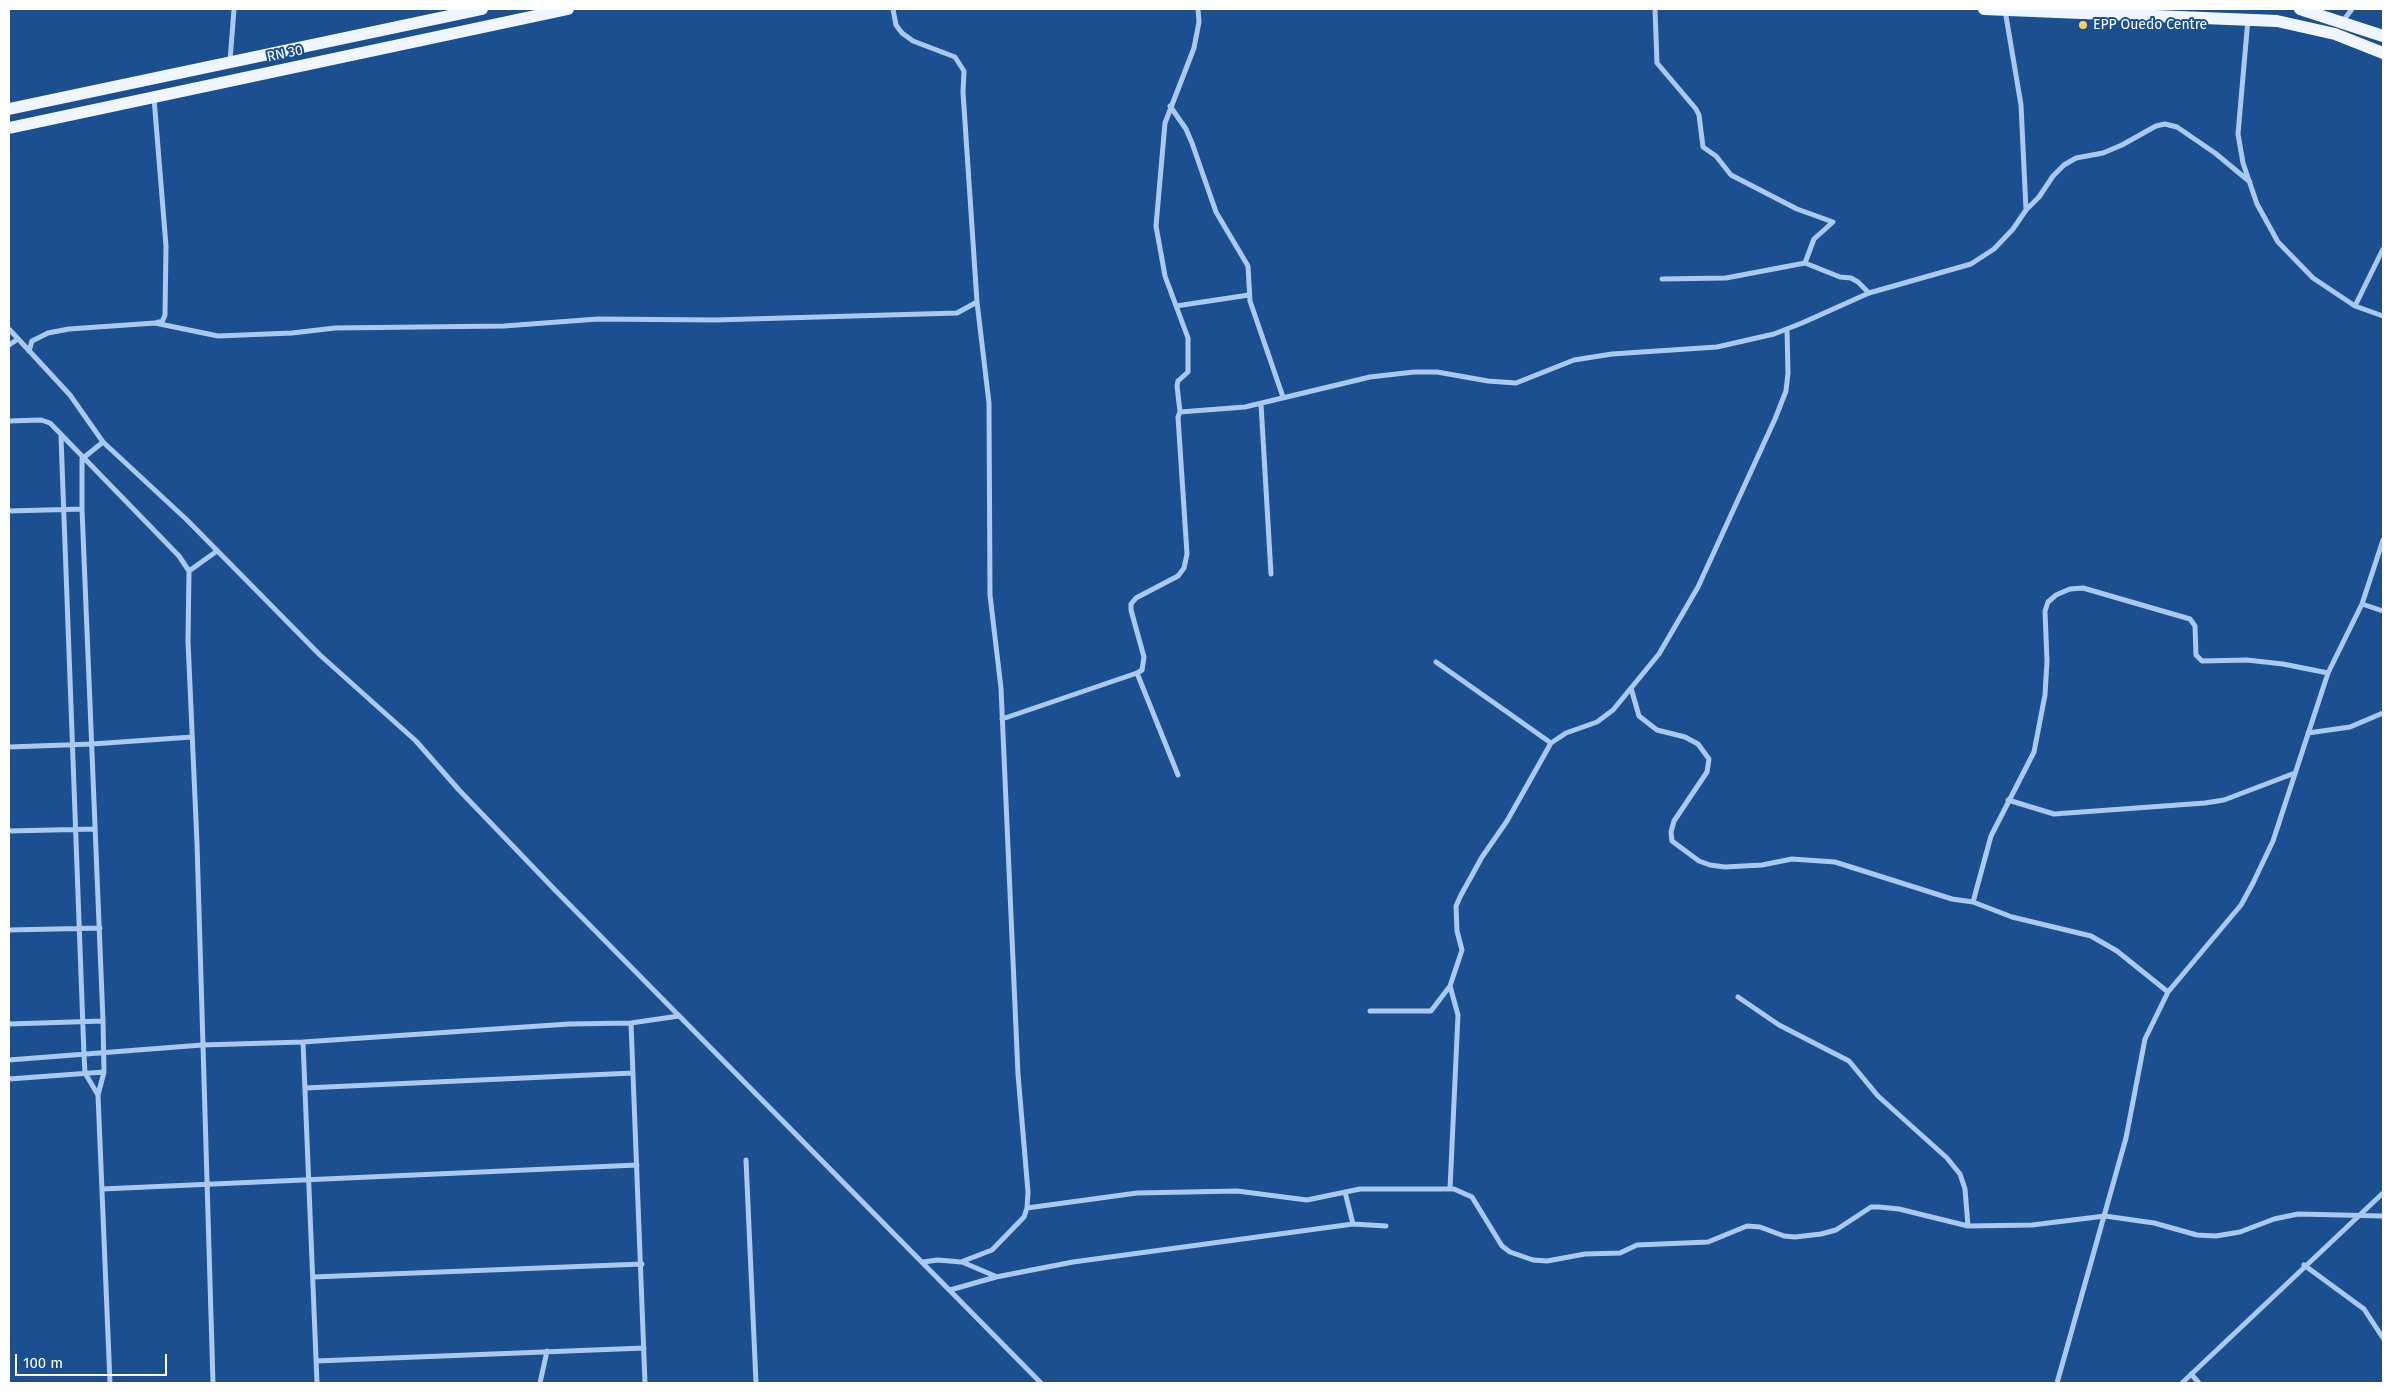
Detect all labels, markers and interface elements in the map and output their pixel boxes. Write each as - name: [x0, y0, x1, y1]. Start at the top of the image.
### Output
- place label: EPP Ouedo Centre: [2093, 17, 2207, 33]
- marker: EPP Ouedo Centre: [2077, 19, 2089, 31]
- street label: RN 30: [265, 42, 305, 66]
- scale bar: [18, 1344, 170, 1376]
- text: 100 m: [23, 1354, 63, 1372]

